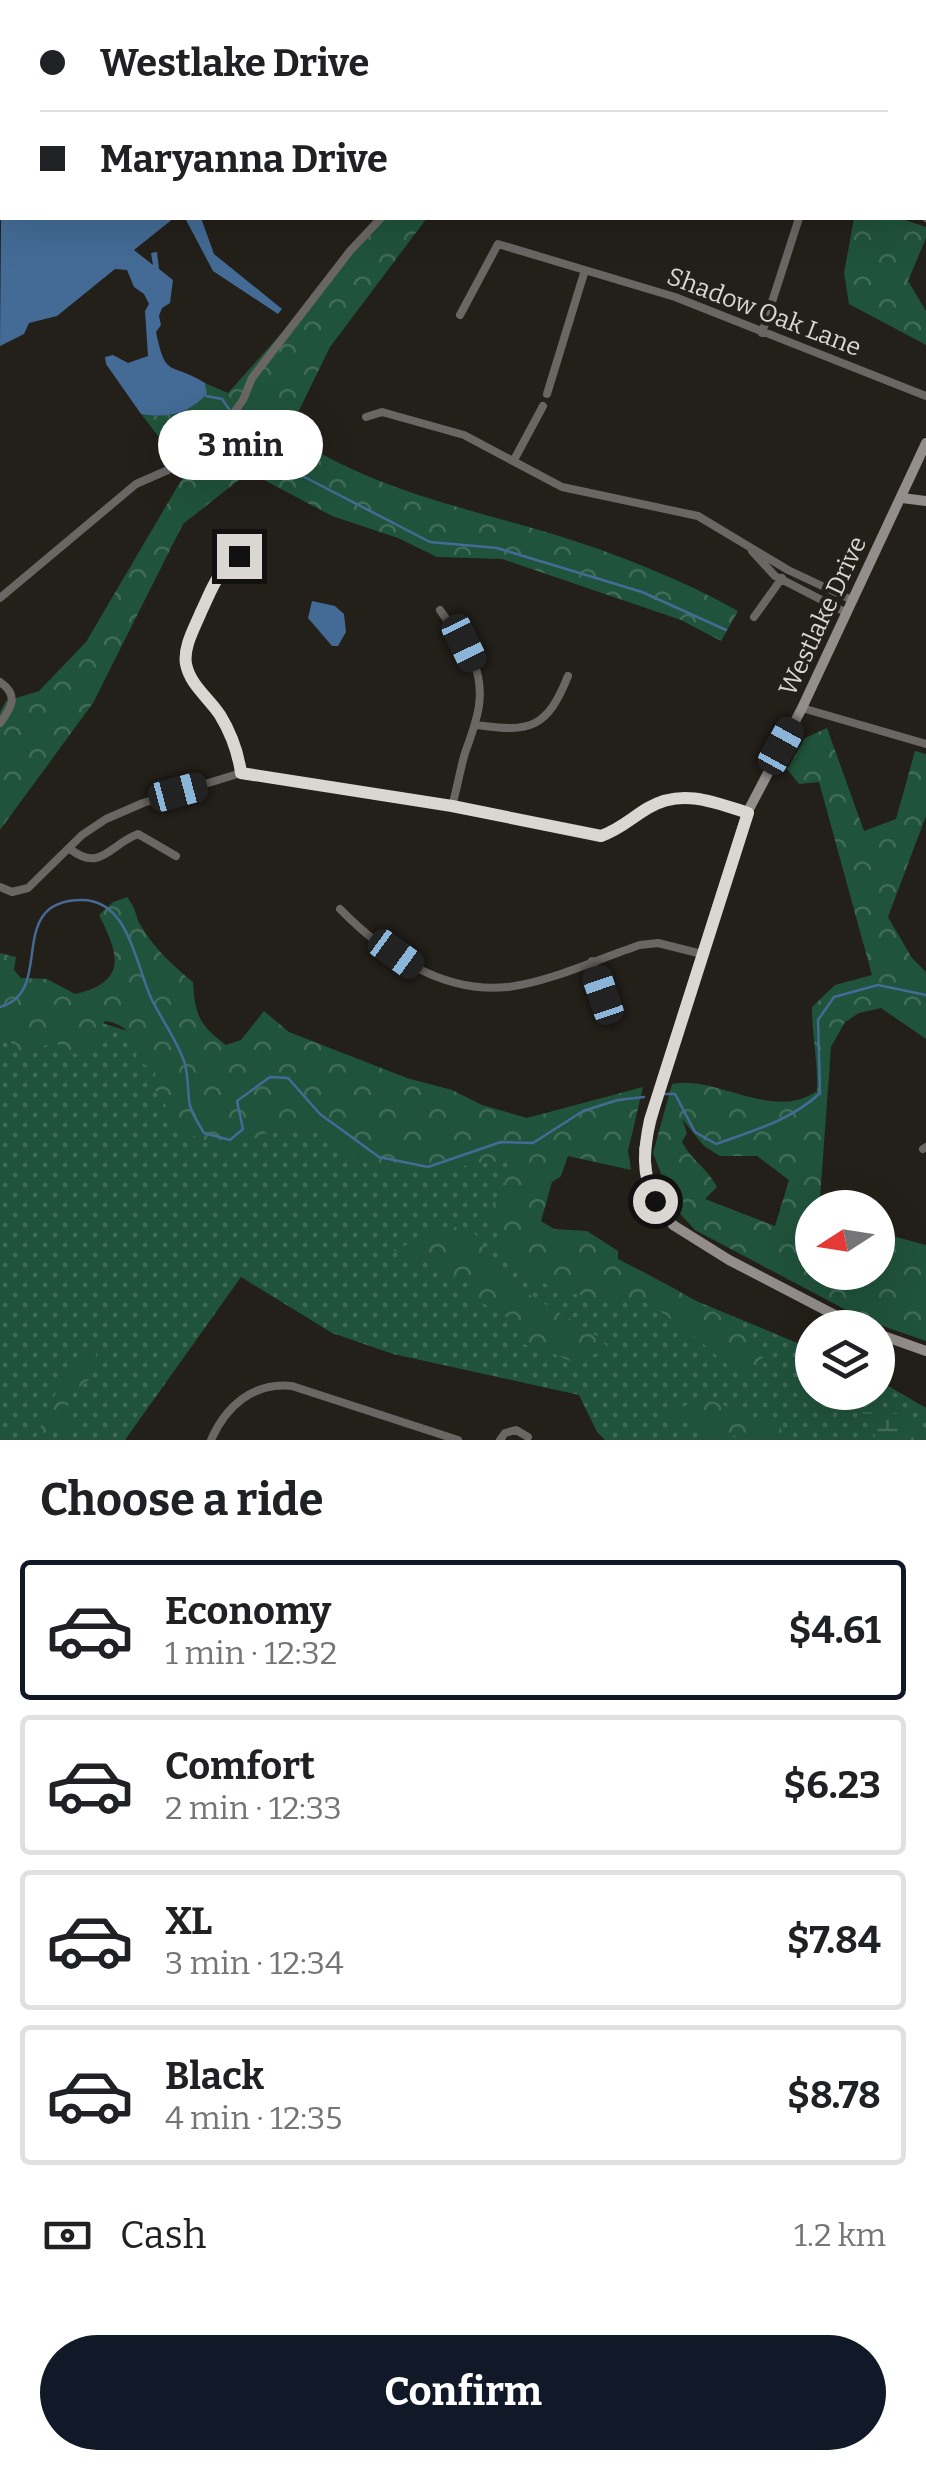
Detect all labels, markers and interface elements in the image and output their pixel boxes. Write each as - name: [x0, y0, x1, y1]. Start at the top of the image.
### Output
- text: Westlake Drive: [100, 40, 369, 86]
- text: Maryanna Drive: [100, 136, 388, 182]
- street label: Shadow Oak Lane: [663, 261, 865, 363]
- callout: 3 min: [156, 411, 322, 481]
- text: 3 min: [198, 426, 283, 464]
- street label: Westlake Drive: [773, 532, 873, 700]
- route end: [217, 534, 262, 579]
- car: [437, 609, 491, 677]
- car: [753, 712, 809, 780]
- car: [145, 770, 211, 814]
- car: [363, 924, 429, 984]
- car: [579, 962, 627, 1028]
- route start: [633, 1179, 678, 1224]
- north arrow: [795, 1190, 895, 1290]
- map controls: [795, 1190, 895, 1410]
- button: layers: [795, 1310, 895, 1410]
- text: Choose a ride: [40, 1473, 323, 1527]
- icon: car: [45, 1585, 135, 1675]
- text: Economy: [165, 1588, 331, 1634]
- text: $4.61: [788, 1607, 881, 1653]
- text: 1 min · 12:32: [165, 1634, 337, 1672]
- icon: car: [45, 1740, 135, 1830]
- text: Comfort: [165, 1743, 315, 1789]
- text: $6.23: [783, 1762, 881, 1808]
- text: 2 min · 12:33: [165, 1789, 342, 1827]
- icon: car: [45, 1895, 135, 1985]
- text: XL: [165, 1898, 212, 1944]
- text: $7.84: [787, 1917, 881, 1963]
- text: 3 min · 12:34: [165, 1944, 344, 1982]
- icon: car: [45, 2050, 135, 2140]
- text: Black: [165, 2053, 264, 2099]
- text: $8.78: [787, 2072, 881, 2118]
- text: 4 min · 12:35: [165, 2099, 342, 2137]
- icon: cash: [40, 2208, 95, 2263]
- text: Cash: [120, 2212, 206, 2258]
- text: 1.2 km: [794, 2216, 886, 2254]
- button: Confirm: [40, 2335, 886, 2450]

